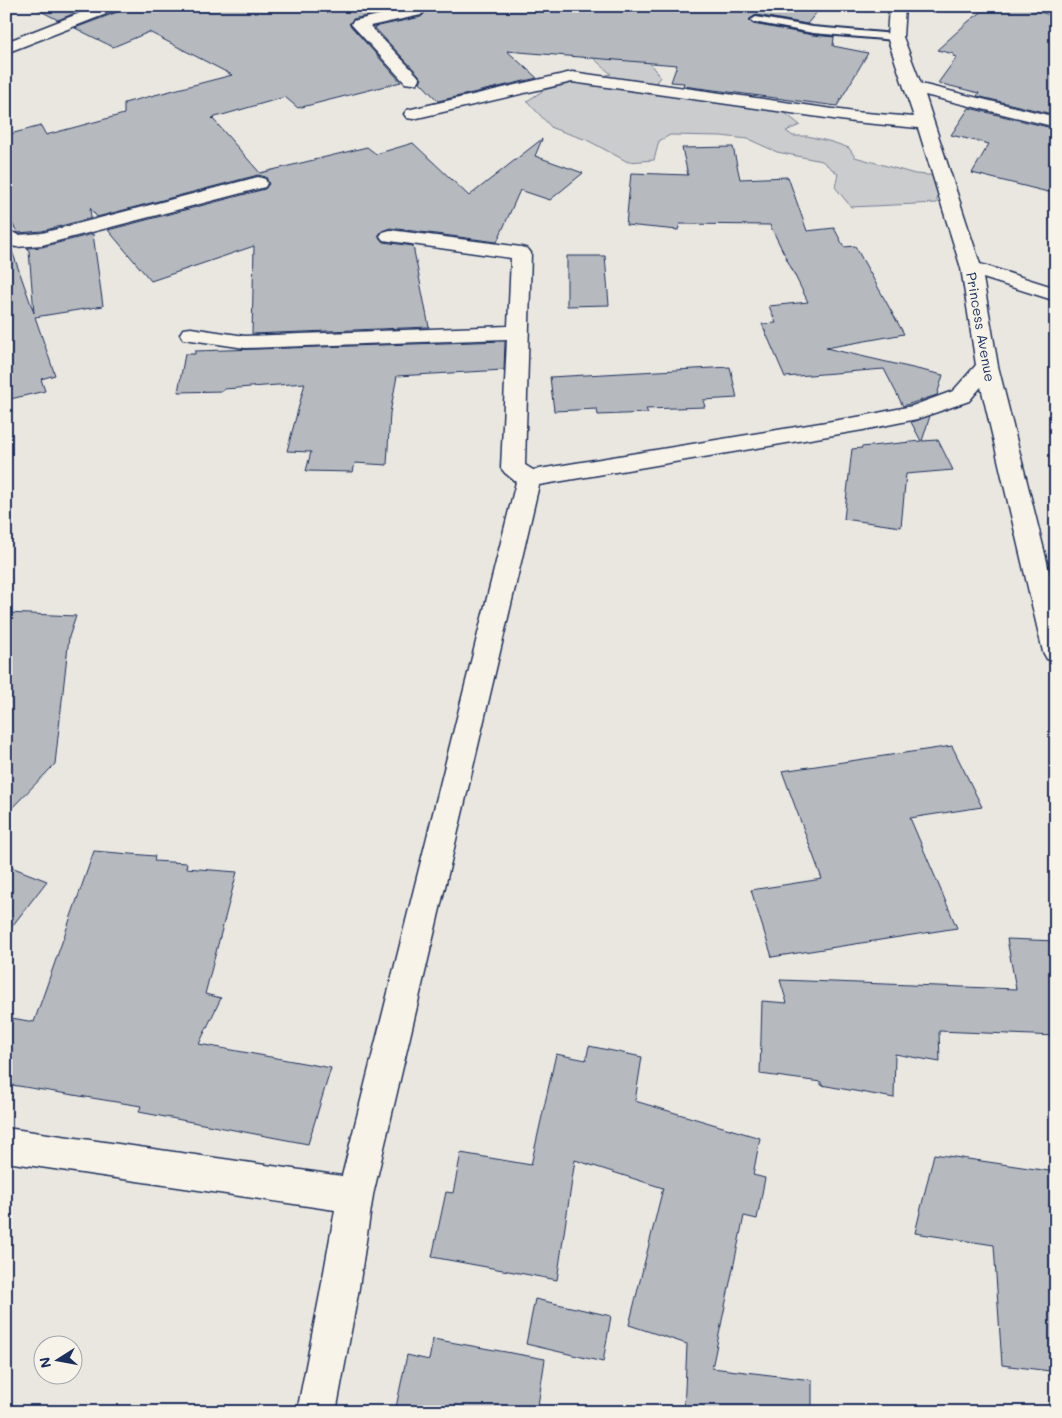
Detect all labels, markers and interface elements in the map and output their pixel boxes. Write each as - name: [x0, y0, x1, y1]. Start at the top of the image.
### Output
- street label: Princess Avenue: [962, 271, 1000, 383]
- north arrow: [32, 1336, 82, 1386]
- text: N: [34, 1356, 55, 1370]

